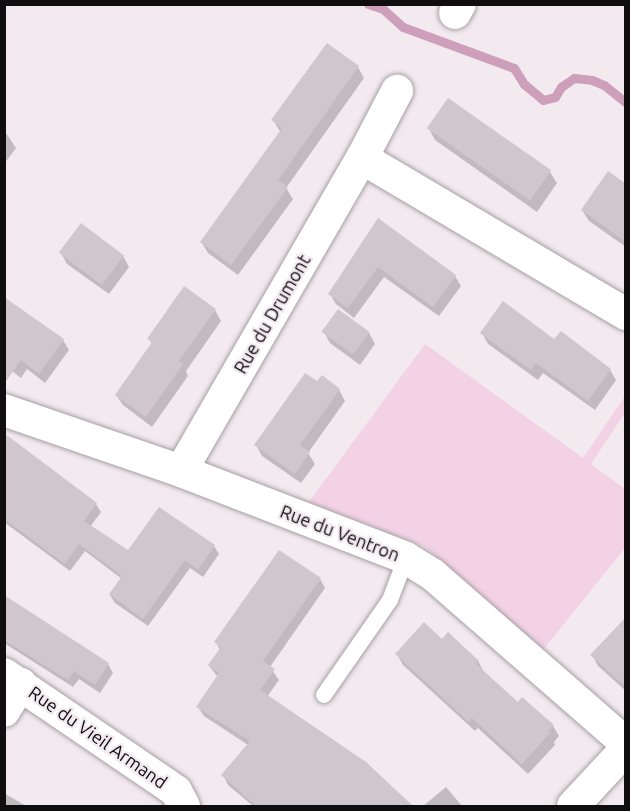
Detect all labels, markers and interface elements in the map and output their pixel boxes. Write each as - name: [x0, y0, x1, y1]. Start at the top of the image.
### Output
- street label: Rue du Drumont: [229, 251, 315, 377]
- street label: Rue du Ventron: [277, 500, 403, 566]
- street label: Rue du Vieil Armand: [25, 681, 171, 793]

